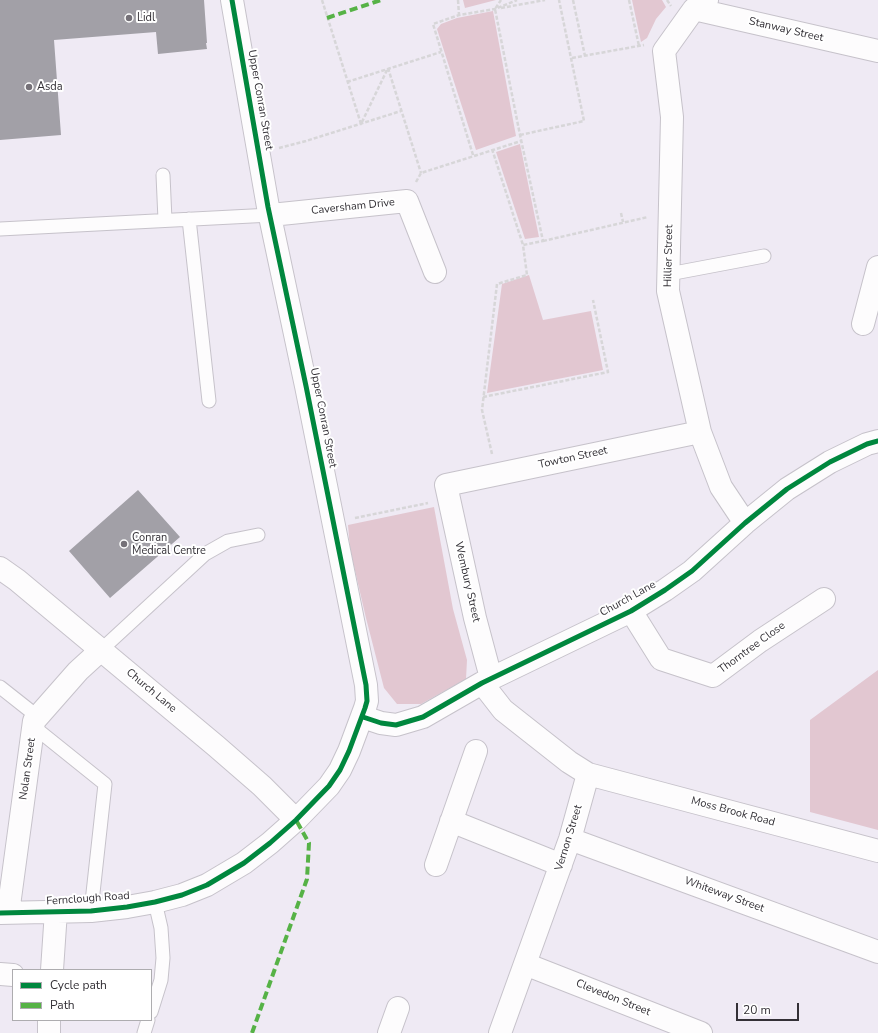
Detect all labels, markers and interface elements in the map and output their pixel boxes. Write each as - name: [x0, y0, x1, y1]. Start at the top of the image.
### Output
- place label: Lidl: [137, 11, 155, 25]
- marker: Lidl: [124, 13, 134, 23]
- street label: Stanway Street: [747, 15, 825, 45]
- street label: Upper Conran Street: [245, 49, 275, 151]
- place label: Asda: [37, 80, 62, 94]
- marker: Asda: [24, 82, 34, 92]
- street label: Caversham Drive: [311, 196, 395, 218]
- street label: Hillier Street: [662, 225, 676, 287]
- street label: Upper Conran Street: [307, 367, 339, 469]
- street label: Towton Street: [537, 444, 609, 472]
- place label: Conran Medical Centre: [132, 531, 206, 557]
- marker: Conran Medical Centre: [119, 539, 129, 549]
- street label: Wembury Street: [451, 541, 483, 623]
- street label: Church Lane: [598, 578, 658, 620]
- street label: Thorntree Close: [716, 619, 788, 677]
- street label: Church Lane: [123, 666, 179, 716]
- street label: Nolan Street: [17, 737, 39, 801]
- street label: Moss Brook Road: [690, 794, 776, 830]
- street label: Vernon Street: [553, 803, 585, 873]
- street label: Whiteway Street: [682, 874, 766, 916]
- street label: Fernclough Road: [46, 890, 130, 908]
- legend: [12, 969, 152, 1021]
- text: Cycle path: [50, 977, 107, 993]
- street label: Clevedon Street: [574, 977, 652, 1019]
- scale bar: [738, 995, 801, 1021]
- text: Path: [50, 997, 75, 1013]
- text: 20 m: [743, 1002, 771, 1018]

